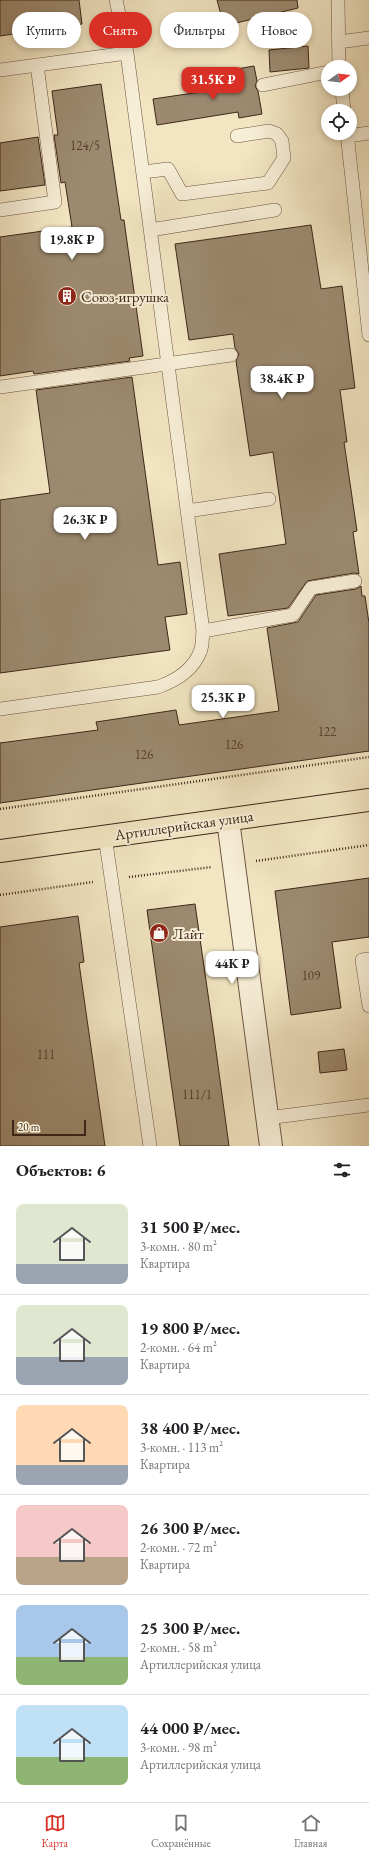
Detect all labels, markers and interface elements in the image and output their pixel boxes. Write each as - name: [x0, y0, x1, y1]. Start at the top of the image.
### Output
- chip: Купить: [12, 12, 81, 48]
- chip: Снять: [89, 12, 152, 48]
- chip: Фильтры: [160, 12, 239, 48]
- chip: Новое: [247, 12, 312, 48]
- north arrow: [321, 60, 357, 96]
- map controls: [321, 60, 357, 140]
- pin: 31.5K ₽: [176, 67, 250, 101]
- text: 31.5K ₽: [191, 71, 235, 88]
- button: locate: [321, 104, 357, 140]
- house number: 124/5: [70, 137, 100, 154]
- pin: 19.8K ₽: [35, 227, 109, 261]
- text: 19.8K ₽: [50, 231, 94, 248]
- building icon: Союз-игрушка: [56, 285, 78, 307]
- place label: Союз-игрушка: [81, 287, 169, 306]
- pin: 38.4K ₽: [245, 366, 319, 400]
- text: 38.4K ₽: [260, 370, 304, 387]
- pin: 26.3K ₽: [48, 507, 122, 541]
- text: 26.3K ₽: [63, 511, 107, 528]
- pin: 25.3K ₽: [186, 685, 260, 719]
- text: 25.3K ₽: [201, 689, 245, 706]
- house number: 122: [318, 723, 337, 740]
- house number: 126: [225, 736, 243, 753]
- house number: 126: [135, 746, 153, 763]
- street label: Артиллерийская улица: [113, 806, 254, 844]
- shop icon: Лайт: [148, 922, 170, 944]
- place label: Лайт: [173, 924, 204, 943]
- pin: 44K ₽: [204, 951, 260, 985]
- text: 44K ₽: [215, 955, 249, 972]
- house number: 109: [302, 967, 321, 984]
- house number: 111: [37, 1046, 55, 1063]
- house number: 111/1: [182, 1086, 212, 1103]
- scale bar: [12, 1118, 86, 1137]
- text: 20 m: [18, 1120, 39, 1134]
- text: Объектов: 6: [16, 1159, 106, 1181]
- icon: filters: [331, 1159, 353, 1181]
- text: 31 500 ₽/мес.: [140, 1216, 240, 1238]
- icon: home: [48, 1220, 96, 1268]
- text: 3-комн. · 80 m²: [140, 1238, 217, 1255]
- text: Квартира: [140, 1255, 190, 1272]
- text: 19 800 ₽/мес.: [140, 1317, 240, 1339]
- icon: home: [48, 1321, 96, 1369]
- text: 2-комн. · 64 m²: [140, 1339, 217, 1356]
- text: Квартира: [140, 1356, 190, 1373]
- text: 38 400 ₽/мес.: [140, 1417, 240, 1439]
- icon: home: [48, 1421, 96, 1469]
- text: 3-комн. · 113 m²: [140, 1439, 223, 1456]
- text: Квартира: [140, 1456, 190, 1473]
- text: 26 300 ₽/мес.: [140, 1517, 240, 1539]
- icon: home: [48, 1521, 96, 1569]
- text: 2-комн. · 72 m²: [140, 1539, 217, 1556]
- text: Квартира: [140, 1556, 190, 1573]
- text: 25 300 ₽/мес.: [140, 1617, 240, 1639]
- icon: home: [48, 1621, 96, 1669]
- text: 2-комн. · 58 m²: [140, 1639, 217, 1656]
- text: Артиллерийская улица: [140, 1656, 261, 1673]
- text: 44 000 ₽/мес.: [140, 1717, 240, 1739]
- icon: home: [48, 1721, 96, 1769]
- text: 3-комн. · 98 m²: [140, 1739, 217, 1756]
- text: Артиллерийская улица: [140, 1756, 261, 1773]
- tab: Карта: [42, 1812, 68, 1850]
- tab: Сохранённые: [151, 1812, 211, 1850]
- tab: Главная: [294, 1812, 327, 1850]

